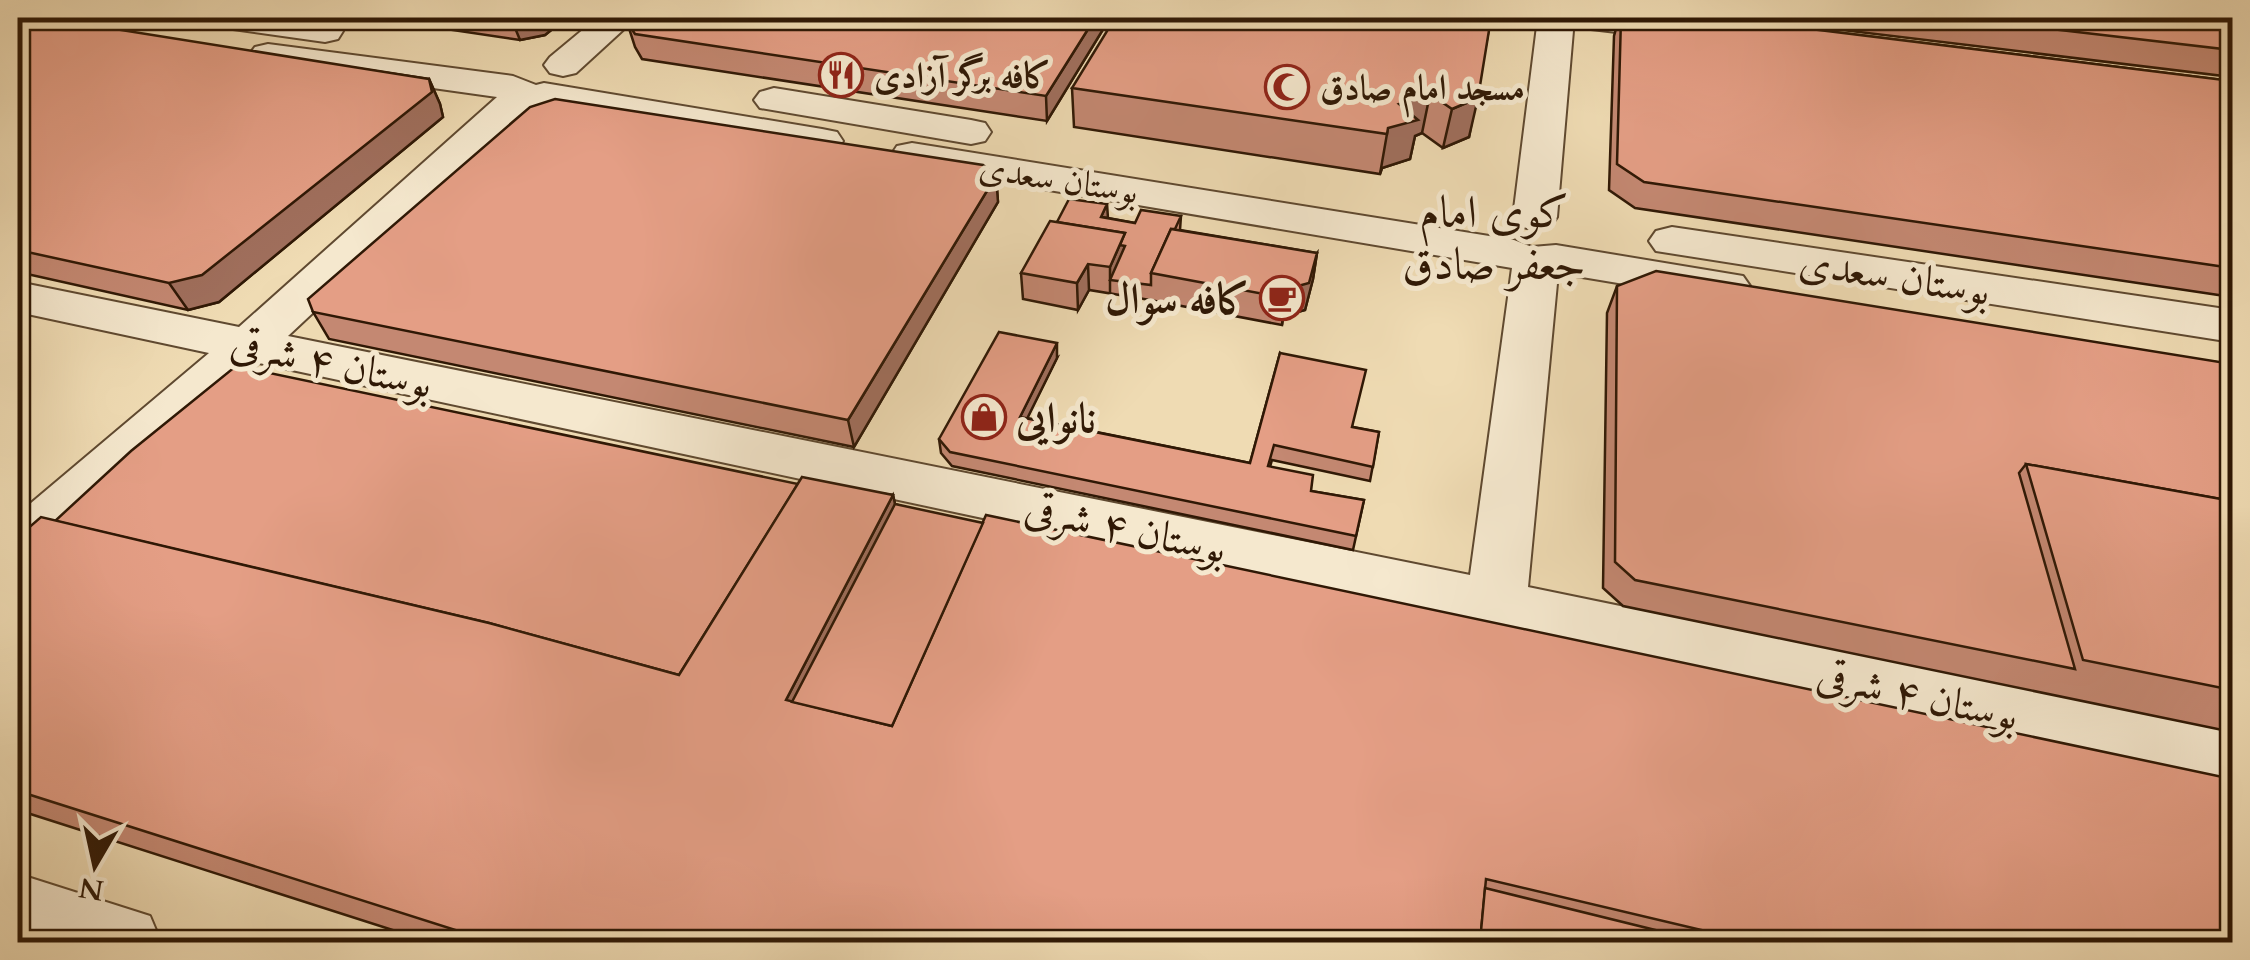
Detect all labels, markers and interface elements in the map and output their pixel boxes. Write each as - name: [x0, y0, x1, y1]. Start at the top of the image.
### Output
- restaurant icon: کافه برگر آزادی: [818, 52, 864, 98]
- place label: کافه برگر آزادی: [874, 52, 1051, 100]
- mosque icon: مسجد امام صادق: [1264, 64, 1310, 110]
- place label: مسجد امام صادق: [1320, 64, 1525, 118]
- street label: بوستان سعدی: [976, 144, 1142, 216]
- district label: کوی امام جعفر صادق: [1402, 182, 1586, 295]
- street label: بوستان سعدی: [1795, 233, 1994, 320]
- place label: کافه سوال: [1105, 271, 1250, 328]
- cafe icon: کافه سوال: [1259, 275, 1305, 321]
- street label: بوستان ۴ شرقی: [226, 314, 438, 413]
- place label: نانوایی: [1015, 390, 1096, 447]
- shop icon: نانوایی: [961, 394, 1007, 440]
- street label: بوستان ۴ شرقی: [1020, 479, 1232, 578]
- street label: بوستان ۴ شرقی: [1812, 646, 2024, 745]
- north arrow: [45, 815, 145, 915]
- text: N: [76, 868, 106, 909]

